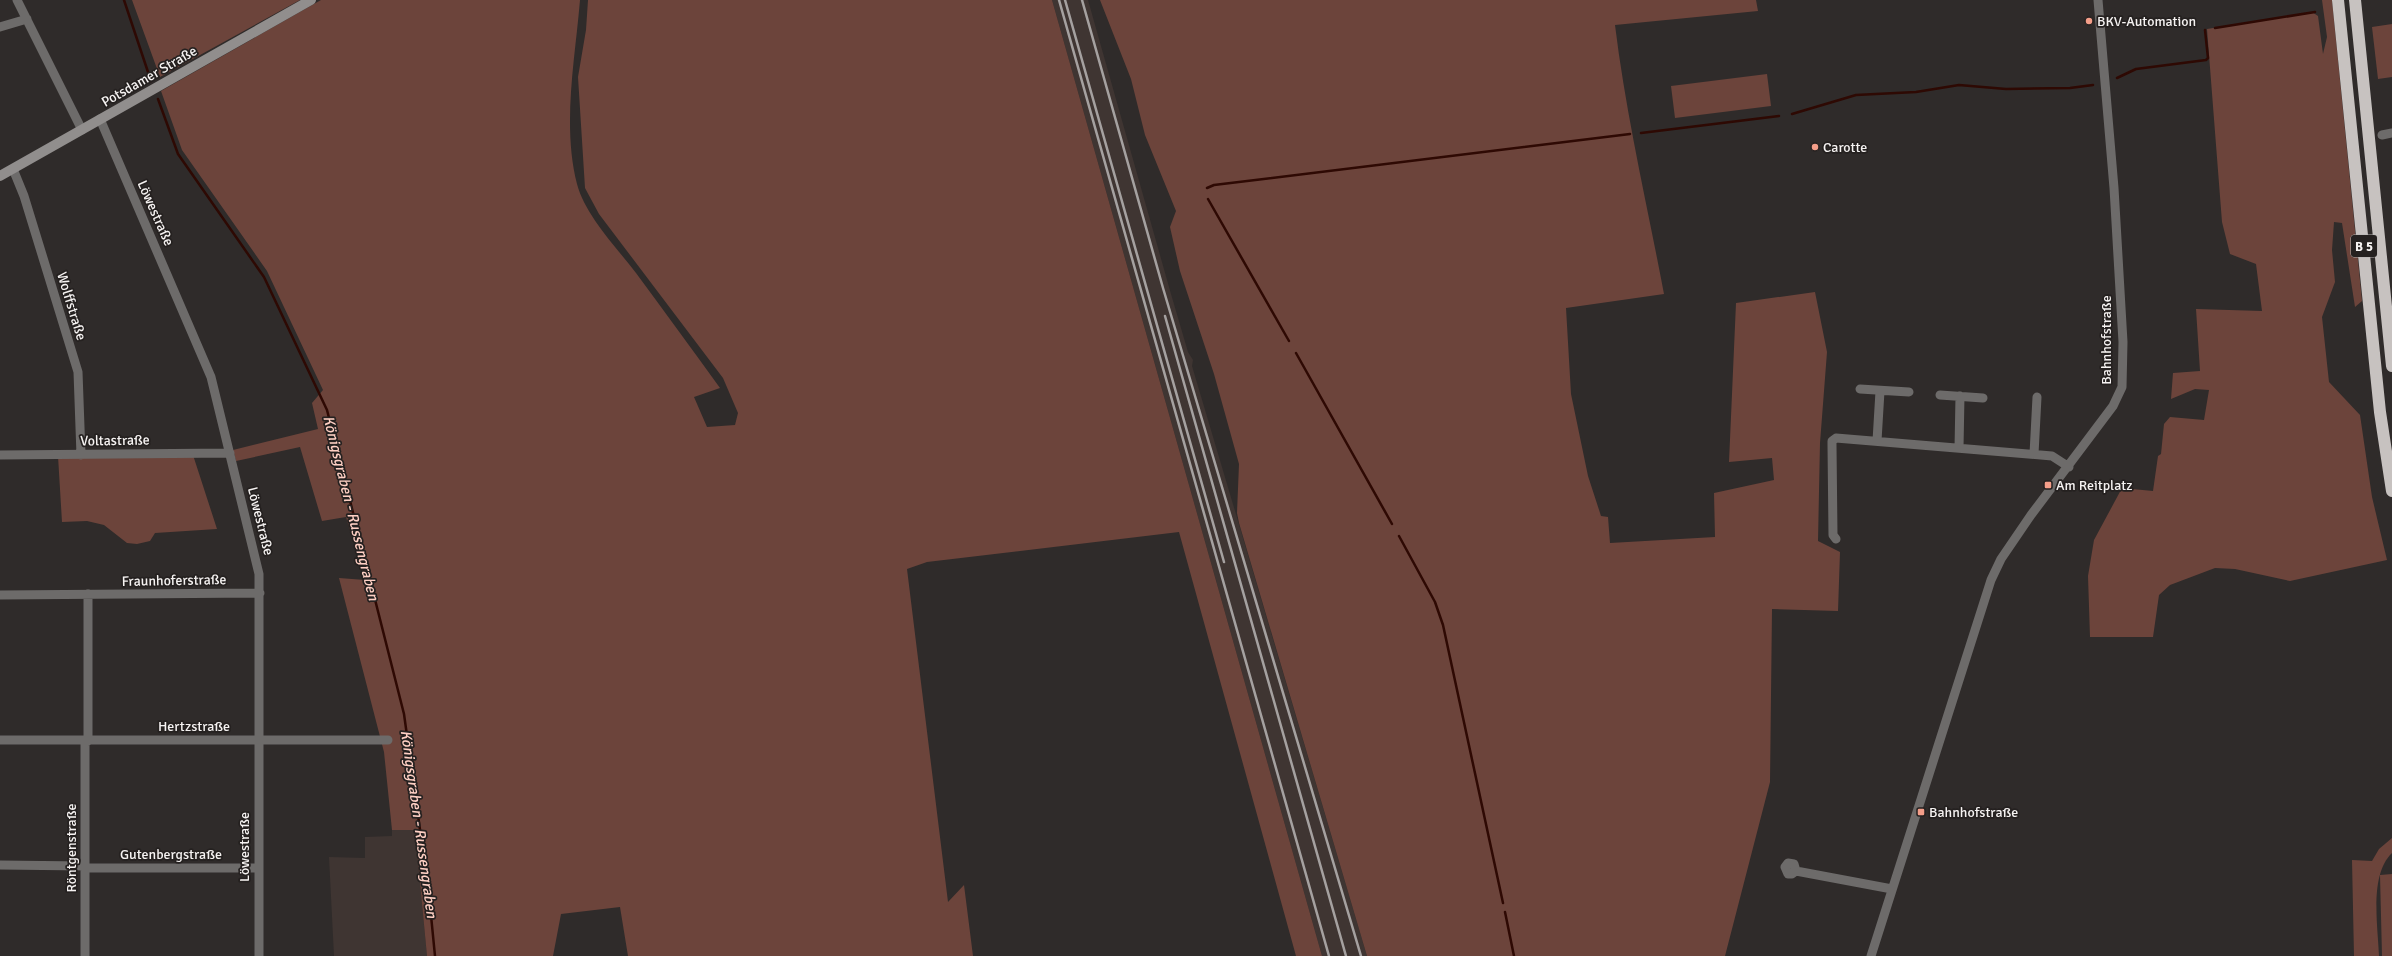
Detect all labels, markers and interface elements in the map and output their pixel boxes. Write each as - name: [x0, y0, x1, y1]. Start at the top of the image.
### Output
- place label: BKV-Automation: [2097, 13, 2196, 30]
- marker: BKV-Automation: [2084, 16, 2094, 26]
- street label: Potsdamer Straße: [99, 42, 200, 111]
- place label: Carotte: [1823, 139, 1867, 156]
- marker: Carotte: [1810, 142, 1820, 152]
- street label: Löwestraße: [134, 178, 178, 249]
- road number: B 5: [2351, 235, 2377, 257]
- street label: Wolffstraße: [53, 270, 90, 342]
- street label: Bahnhofstraße: [2098, 295, 2115, 385]
- water label: Königsgraben - Russengraben: [319, 414, 383, 603]
- street label: Voltastraße: [80, 431, 150, 450]
- place label: Am Reitplatz: [2056, 477, 2133, 494]
- marker: Am Reitplatz: [2043, 480, 2053, 490]
- street label: Löwestraße: [244, 485, 277, 557]
- street label: Fraunhoferstraße: [121, 571, 227, 590]
- street label: Hertzstraße: [158, 718, 230, 735]
- water label: Königsgraben - Russengraben: [397, 729, 441, 920]
- street label: Röntgenstraße: [63, 804, 80, 892]
- place label: Bahnhofstraße: [1929, 804, 2018, 821]
- marker: Bahnhofstraße: [1916, 807, 1926, 817]
- street label: Löwestraße: [236, 812, 253, 882]
- street label: Gutenbergstraße: [120, 846, 222, 863]

